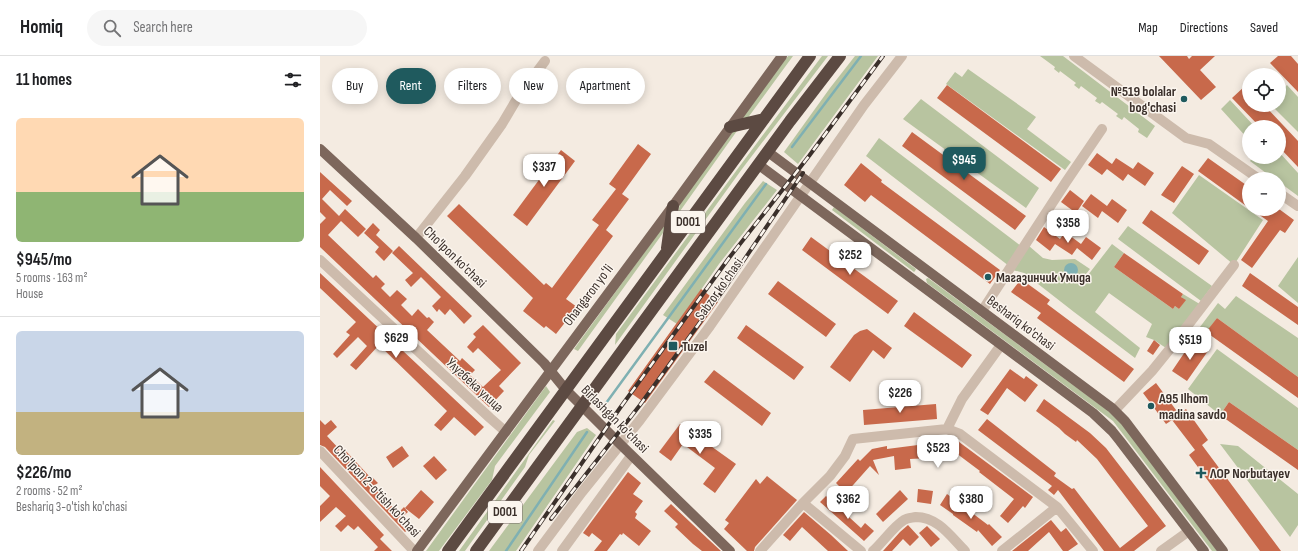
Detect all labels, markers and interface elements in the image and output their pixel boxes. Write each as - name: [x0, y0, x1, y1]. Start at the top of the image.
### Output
- search box: [87, 10, 367, 46]
- text: Homiq: [20, 16, 63, 39]
- icon: search: [101, 17, 123, 39]
- text: Search here: [133, 18, 193, 37]
- text: Map: [1138, 19, 1158, 36]
- text: Directions: [1180, 19, 1228, 36]
- text: Saved: [1250, 19, 1278, 36]
- chip: Buy: [332, 68, 378, 104]
- chip: Rent: [386, 68, 436, 104]
- chip: Filters: [444, 68, 501, 104]
- chip: New: [509, 68, 558, 104]
- chip: Apartment: [566, 68, 645, 104]
- map controls: [1242, 68, 1286, 216]
- button: locate: [1242, 68, 1286, 112]
- icon: filters: [282, 69, 304, 91]
- text: 11 homes: [16, 70, 72, 90]
- place label: №519 bolalar bog'chasi: [1111, 83, 1177, 116]
- marker: №519 bolalar bog'chasi: [1179, 94, 1189, 104]
- button: +: [1242, 120, 1286, 164]
- icon: home: [124, 144, 196, 216]
- pin: $945: [940, 147, 988, 181]
- text: $945: [952, 152, 976, 168]
- pin: $337: [520, 154, 568, 188]
- text: $337: [532, 159, 556, 175]
- button: −: [1242, 172, 1286, 216]
- pin: $358: [1044, 210, 1092, 244]
- road number: D001: [671, 211, 705, 233]
- text: $358: [1056, 215, 1080, 231]
- street label: Cho'lpon ko'chasi: [420, 223, 490, 291]
- pin: $252: [826, 242, 874, 276]
- text: $252: [838, 247, 862, 263]
- text: $945/mo: [16, 250, 72, 270]
- street label: Sabzor ko'chasi: [691, 255, 747, 323]
- street label: Ohangaron yoʻli: [559, 261, 617, 329]
- place label: Магазинчик Умида: [996, 269, 1091, 286]
- text: 5 rooms · 163 m²: [16, 270, 87, 286]
- marker: Магазинчик Умида: [983, 272, 993, 282]
- text: House: [16, 286, 43, 302]
- street label: Beshariq ko'chasi: [984, 292, 1058, 354]
- pin: $629: [372, 325, 420, 359]
- pin: $519: [1166, 327, 1214, 361]
- text: $629: [384, 330, 408, 346]
- text: $519: [1178, 332, 1202, 348]
- place label: Tuzel: [682, 338, 708, 355]
- marker: Tuzel: [667, 340, 679, 352]
- street label: Улугбека улица: [443, 354, 507, 416]
- icon: home: [124, 357, 196, 429]
- pin: $226: [876, 380, 924, 414]
- street label: Birlashgan ko'chasi: [578, 382, 652, 456]
- text: $226: [888, 385, 912, 401]
- place label: A95 Ilhom madina savdo: [1158, 390, 1226, 423]
- marker: A95 Ilhom madina savdo: [1146, 401, 1156, 411]
- pin: $335: [676, 421, 724, 455]
- text: $335: [688, 426, 712, 442]
- pin: $523: [914, 435, 962, 469]
- text: $523: [926, 440, 950, 456]
- street label: Cho'lpon 2-o'tish ko'chasi: [330, 441, 424, 541]
- text: $226/mo: [16, 463, 71, 483]
- place label: ЛОР Norbutayev: [1209, 465, 1290, 482]
- marker: ЛОР Norbutayev: [1195, 467, 1207, 479]
- text: 2 rooms · 52 m²: [16, 483, 83, 499]
- pin: $362: [824, 486, 872, 520]
- pin: $380: [947, 486, 995, 520]
- text: $362: [836, 491, 860, 507]
- text: $380: [959, 491, 983, 507]
- text: Beshariq 3-o'tish ko'chasi: [16, 499, 127, 515]
- road number: D001: [488, 501, 522, 523]

